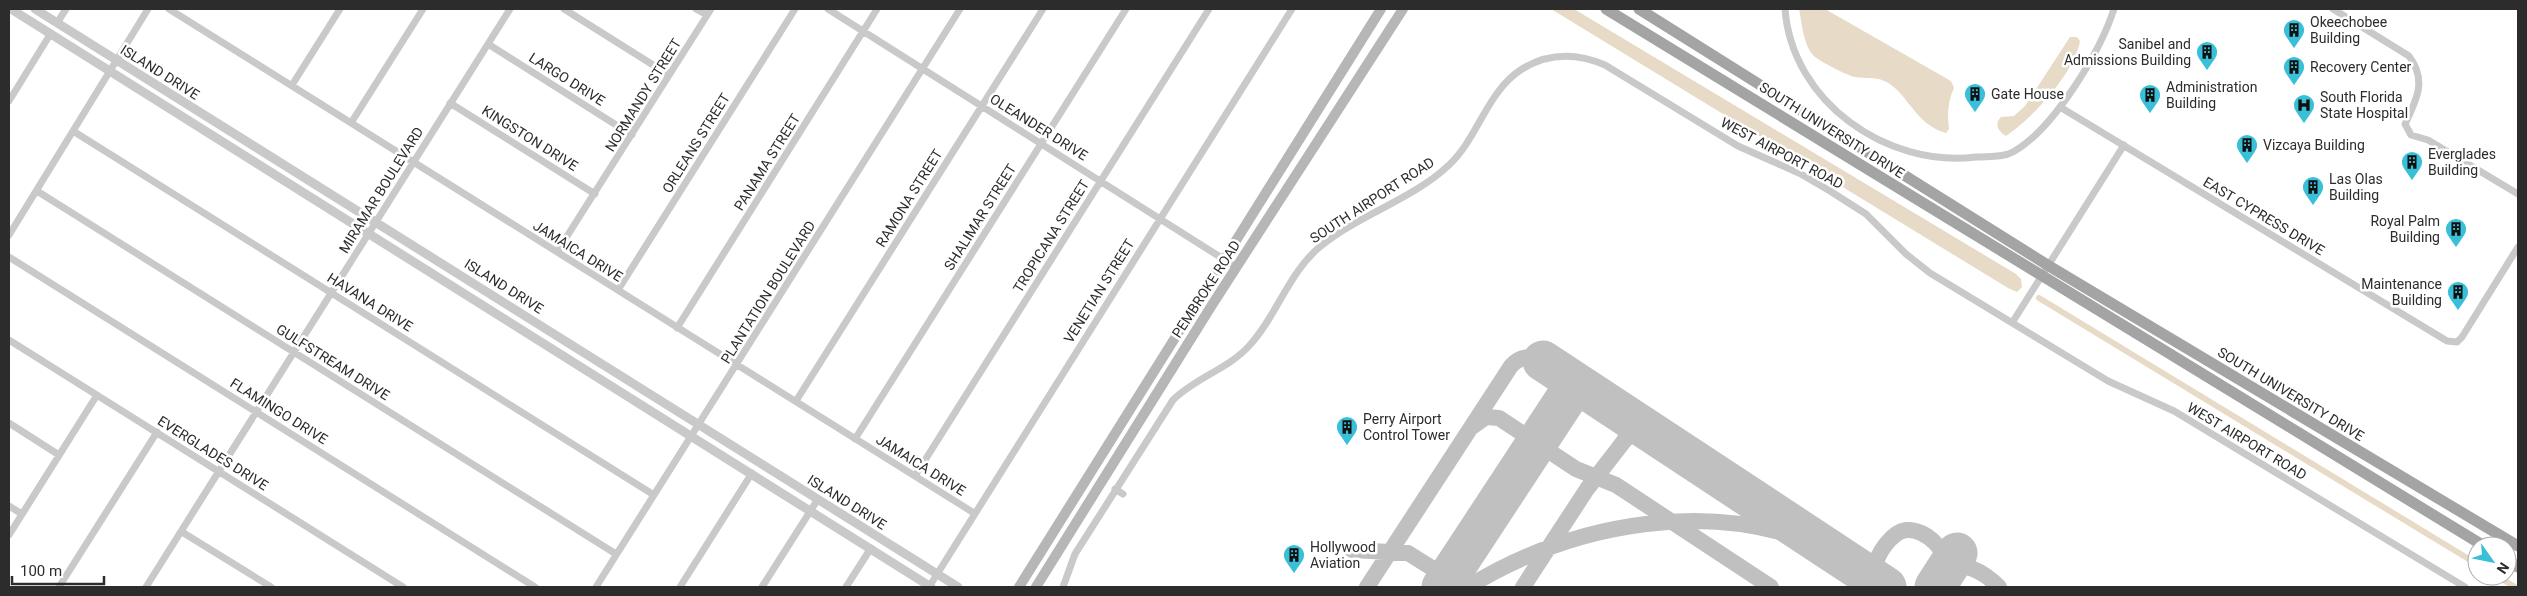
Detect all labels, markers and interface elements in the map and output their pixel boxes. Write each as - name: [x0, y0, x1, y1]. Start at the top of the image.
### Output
- place label: Okeechobee Building: [2310, 14, 2387, 46]
- building icon: Okeechobee Building: [2282, 18, 2306, 49]
- street label: NORMANDY STREET: [602, 35, 685, 154]
- place label: Sanibel and Admissions Building: [2064, 36, 2191, 68]
- building icon: Sanibel and Admissions Building: [2195, 40, 2219, 71]
- street label: ISLAND DRIVE: [118, 41, 202, 103]
- street label: LARGO DRIVE: [526, 49, 608, 109]
- building icon: Recovery Center: [2282, 55, 2306, 86]
- place label: Recovery Center: [2310, 59, 2412, 75]
- street label: SOUTH UNIVERSITY DRIVE: [1757, 79, 1907, 181]
- place label: Administration Building: [2166, 79, 2257, 111]
- building icon: Gate House: [1963, 82, 1987, 113]
- building icon: Administration Building: [2138, 83, 2162, 114]
- place label: Gate House: [1991, 86, 2064, 102]
- place label: South Florida State Hospital: [2320, 89, 2408, 121]
- street label: ORLEANS STREET: [659, 90, 733, 196]
- street label: OLEANDER DRIVE: [987, 91, 1091, 163]
- hospital icon: South Florida State Hospital: [2292, 93, 2316, 124]
- street label: KINGSTON DRIVE: [479, 102, 581, 174]
- street label: PANAMA STREET: [731, 110, 804, 213]
- street label: WEST AIRPORT ROAD: [1718, 114, 1846, 192]
- street label: MIRAMAR BOULEVARD: [336, 124, 426, 256]
- building icon: Vizcaya Building: [2235, 133, 2259, 164]
- place label: Vizcaya Building: [2263, 137, 2365, 153]
- street label: RAMONA STREET: [873, 146, 946, 250]
- place label: Everglades Building: [2428, 146, 2496, 178]
- building icon: Everglades Building: [2400, 150, 2424, 181]
- street label: SOUTH AIRPORT ROAD: [1307, 154, 1437, 246]
- street label: SHALIMAR STREET: [941, 160, 1019, 273]
- place label: Las Olas Building: [2329, 171, 2383, 203]
- street label: EAST CYPRESS DRIVE: [2201, 173, 2328, 259]
- building icon: Las Olas Building: [2301, 175, 2325, 206]
- street label: TROPICANA STREET: [1010, 176, 1093, 295]
- place label: Royal Palm Building: [2370, 213, 2440, 245]
- street label: JAMAICA DRIVE: [530, 217, 626, 285]
- building icon: Royal Palm Building: [2444, 217, 2468, 248]
- street label: PLANTATION BOULEVARD: [717, 218, 819, 366]
- street label: VENETIAN STREET: [1061, 236, 1138, 346]
- street label: PEMBROKE ROAD: [1169, 237, 1243, 341]
- street label: ISLAND DRIVE: [462, 255, 546, 317]
- street label: HAVANA DRIVE: [324, 269, 416, 335]
- place label: Maintenance Building: [2361, 276, 2442, 308]
- building icon: Maintenance Building: [2446, 280, 2470, 311]
- street label: GULFSTREAM DRIVE: [273, 321, 393, 403]
- street label: SOUTH UNIVERSITY DRIVE: [2215, 344, 2367, 444]
- street label: FLAMINGO DRIVE: [227, 375, 331, 447]
- street label: WEST AIRPORT ROAD: [2184, 399, 2310, 483]
- place label: Perry Airport Control Tower: [1363, 411, 1450, 443]
- street label: EVERGLADES DRIVE: [155, 413, 271, 494]
- building icon: Perry Airport Control Tower: [1335, 415, 1359, 446]
- street label: JAMAICA DRIVE: [873, 431, 969, 499]
- street label: ISLAND DRIVE: [805, 471, 889, 533]
- north arrow: [2467, 536, 2517, 586]
- place label: Hollywood Aviation: [1310, 539, 1376, 571]
- building icon: Hollywood Aviation: [1282, 543, 1306, 574]
- scale bar: [12, 554, 105, 586]
- text: N: [2493, 560, 2512, 577]
- text: 100 m: [20, 562, 62, 580]

